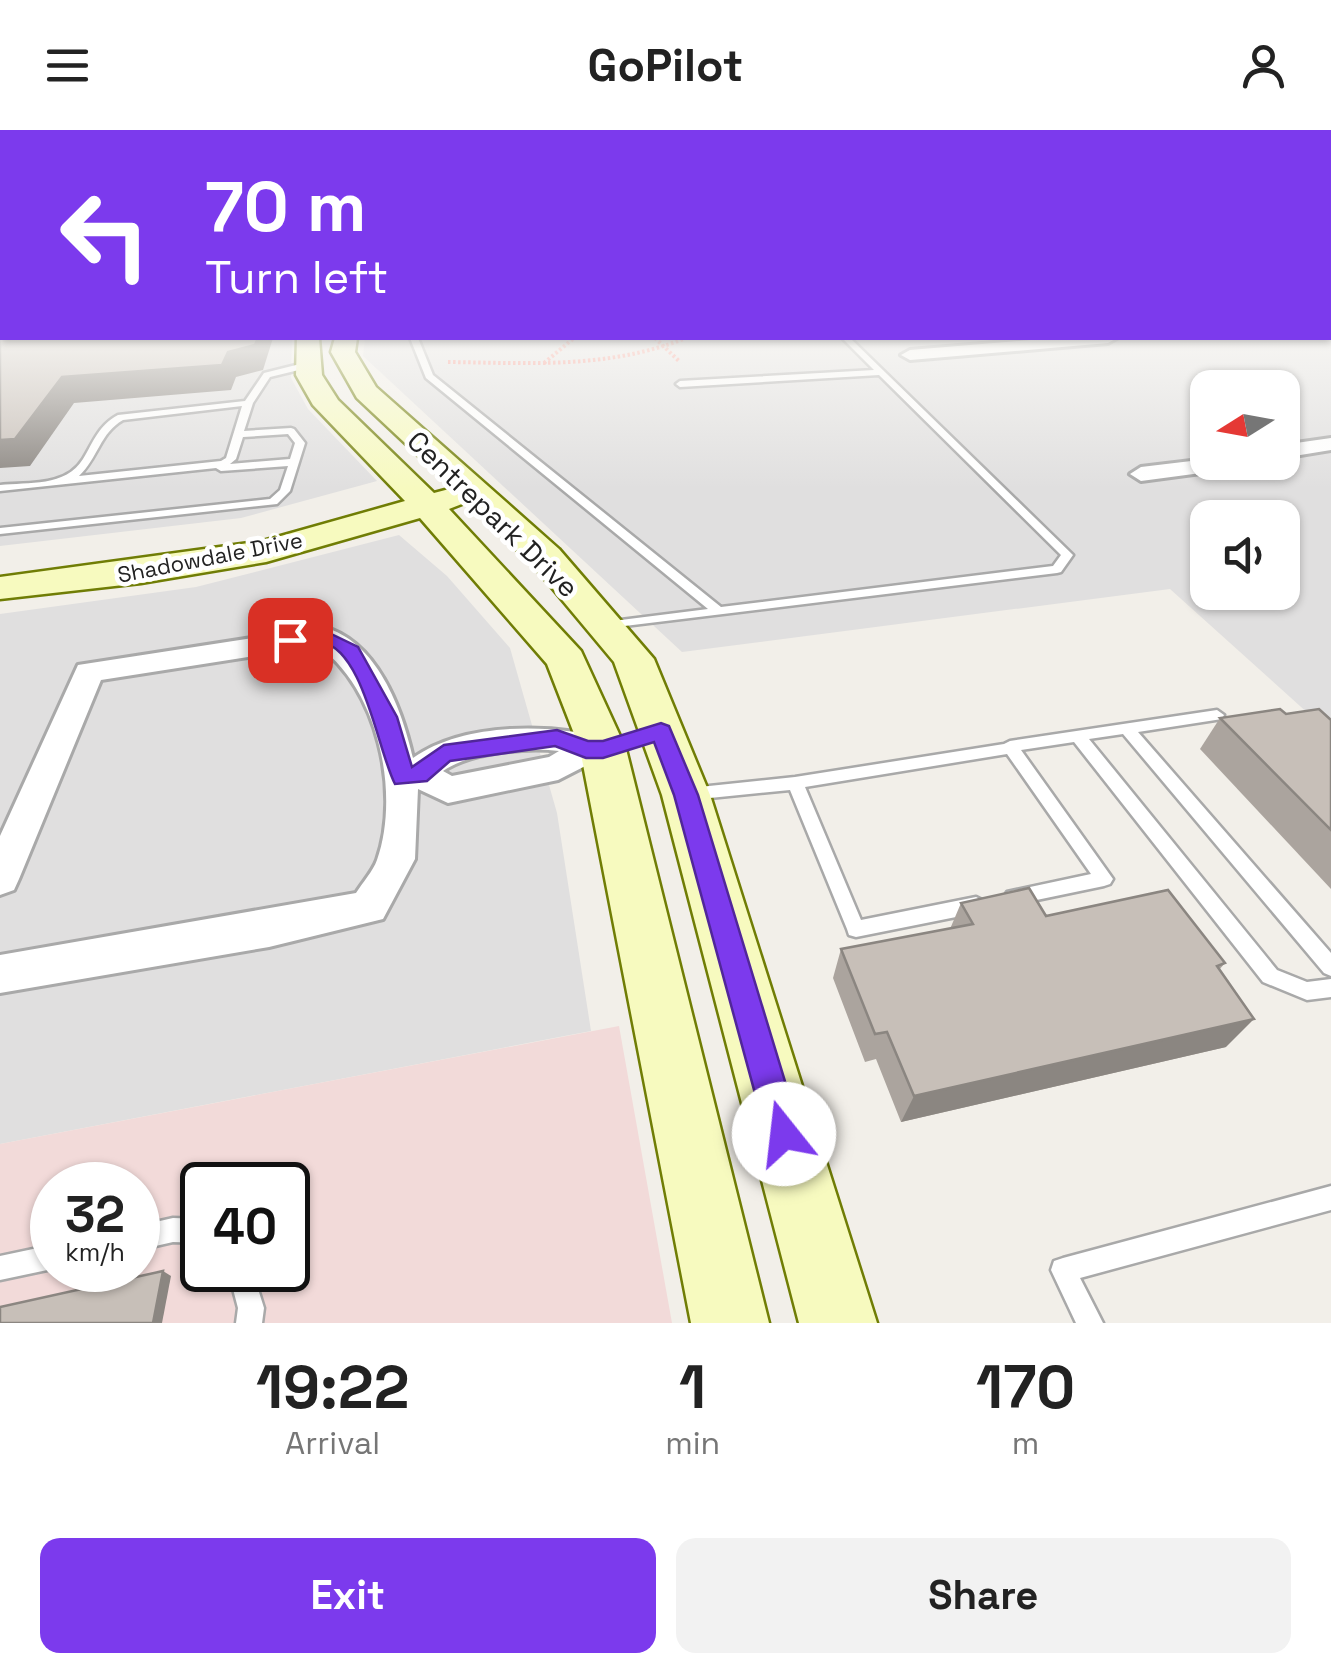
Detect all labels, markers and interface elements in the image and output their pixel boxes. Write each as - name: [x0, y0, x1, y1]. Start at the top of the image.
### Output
- text: GoPilot: [588, 37, 743, 94]
- icon: menu: [40, 38, 95, 93]
- icon: person: [1236, 38, 1291, 93]
- text: 70 m: [205, 162, 366, 251]
- icon: left: [40, 170, 170, 300]
- text: Turn left: [205, 249, 388, 306]
- north arrow: [1190, 370, 1300, 480]
- map controls: [1190, 370, 1300, 610]
- street label: Centrepark Drive: [400, 423, 586, 605]
- button: sound: [1190, 500, 1300, 610]
- street label: Shadowdale Drive: [115, 525, 305, 589]
- pin: [248, 598, 333, 683]
- icon: arrive: [263, 613, 318, 668]
- position arrow: [732, 1082, 836, 1186]
- speed limit sign: 40: [180, 1162, 310, 1292]
- text: 32: [65, 1183, 125, 1247]
- text: km/h: [65, 1236, 125, 1268]
- text: 19:22: [256, 1349, 409, 1426]
- text: 1: [679, 1349, 706, 1426]
- text: 170: [976, 1349, 1075, 1426]
- text: Arrival: [285, 1423, 380, 1463]
- text: min: [665, 1423, 720, 1463]
- text: m: [1012, 1423, 1039, 1463]
- button: Exit: [40, 1538, 656, 1653]
- button: Share: [676, 1538, 1291, 1653]

